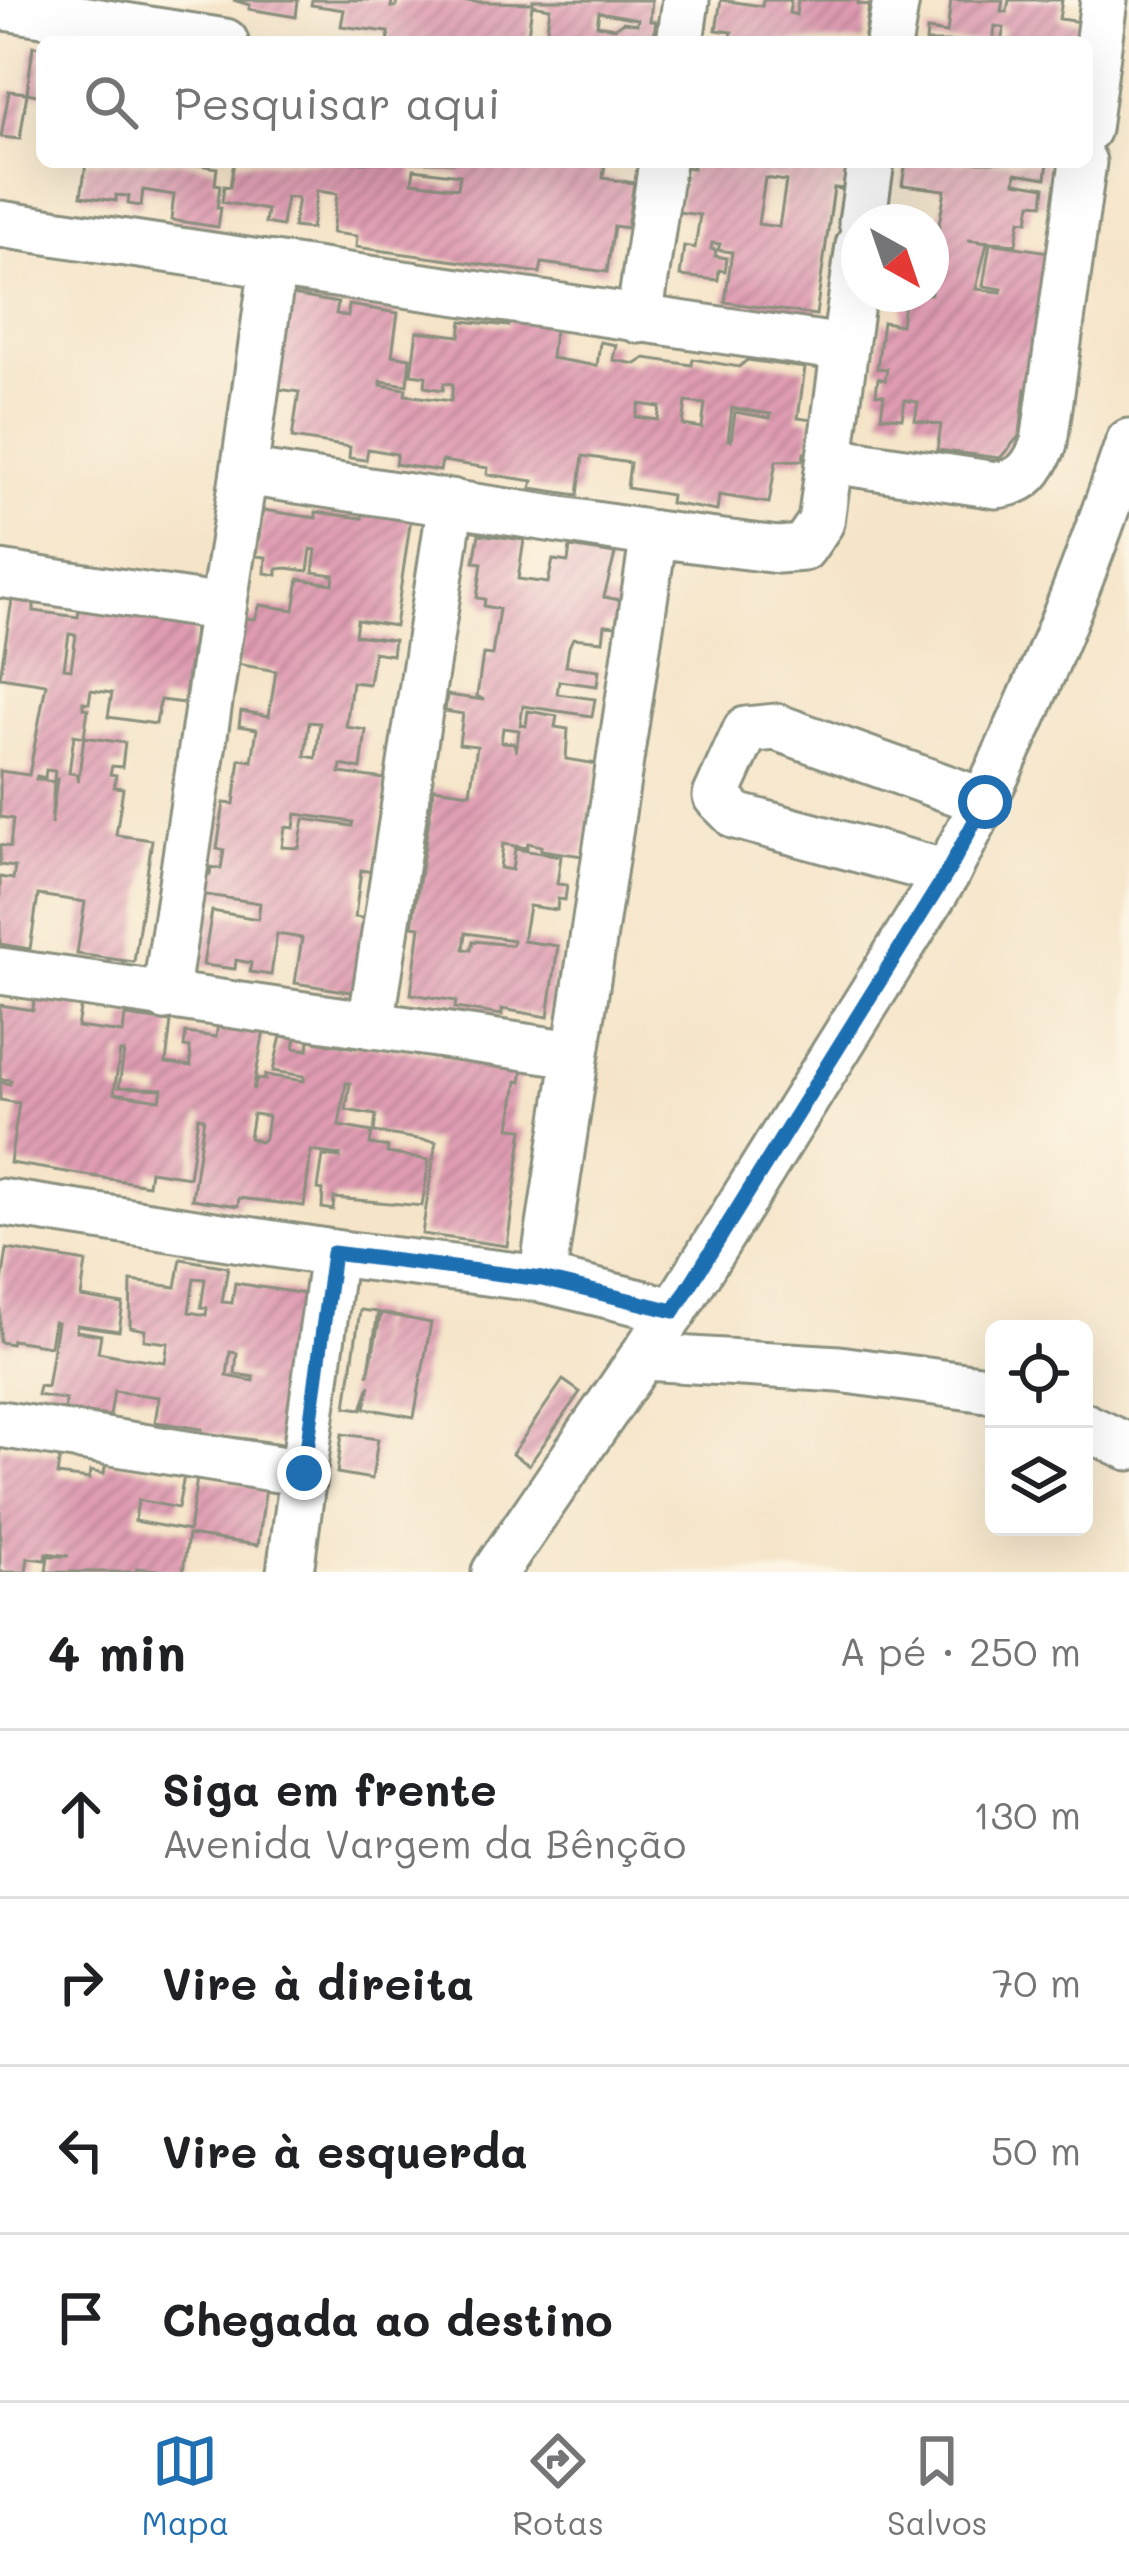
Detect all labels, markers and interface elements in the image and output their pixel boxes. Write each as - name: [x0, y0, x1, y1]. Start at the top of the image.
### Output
- search box: [36, 36, 1093, 168]
- icon: search: [78, 69, 144, 135]
- text: Pesquisar aqui: [174, 73, 501, 131]
- north arrow: [841, 204, 949, 312]
- route start: [958, 775, 1012, 829]
- map controls: [985, 1320, 1093, 1536]
- button: locate: [985, 1320, 1093, 1428]
- button: layers: [985, 1428, 1093, 1536]
- route end: [277, 1446, 331, 1500]
- text: 4 min: [48, 1617, 186, 1684]
- text: A pé · 250 m: [839, 1625, 1081, 1676]
- text: Siga em frente: [162, 1759, 497, 1817]
- icon: ahead: [48, 1781, 114, 1847]
- text: 130 m: [973, 1788, 1081, 1839]
- text: Avenida Vargem da Bênção: [162, 1817, 686, 1868]
- icon: right: [48, 1949, 114, 2015]
- text: Vire à direita: [162, 1953, 474, 2011]
- text: 70 m: [992, 1956, 1081, 2007]
- icon: left: [48, 2117, 114, 2183]
- text: Vire à esquerda: [162, 2121, 528, 2179]
- text: 50 m: [991, 2124, 1081, 2175]
- icon: arrive: [48, 2285, 114, 2351]
- text: Chegada ao destino: [162, 2289, 613, 2347]
- tab: Mapa: [141, 2428, 229, 2543]
- tab: Rotas: [512, 2428, 604, 2543]
- tab: Salvos: [887, 2428, 988, 2543]

